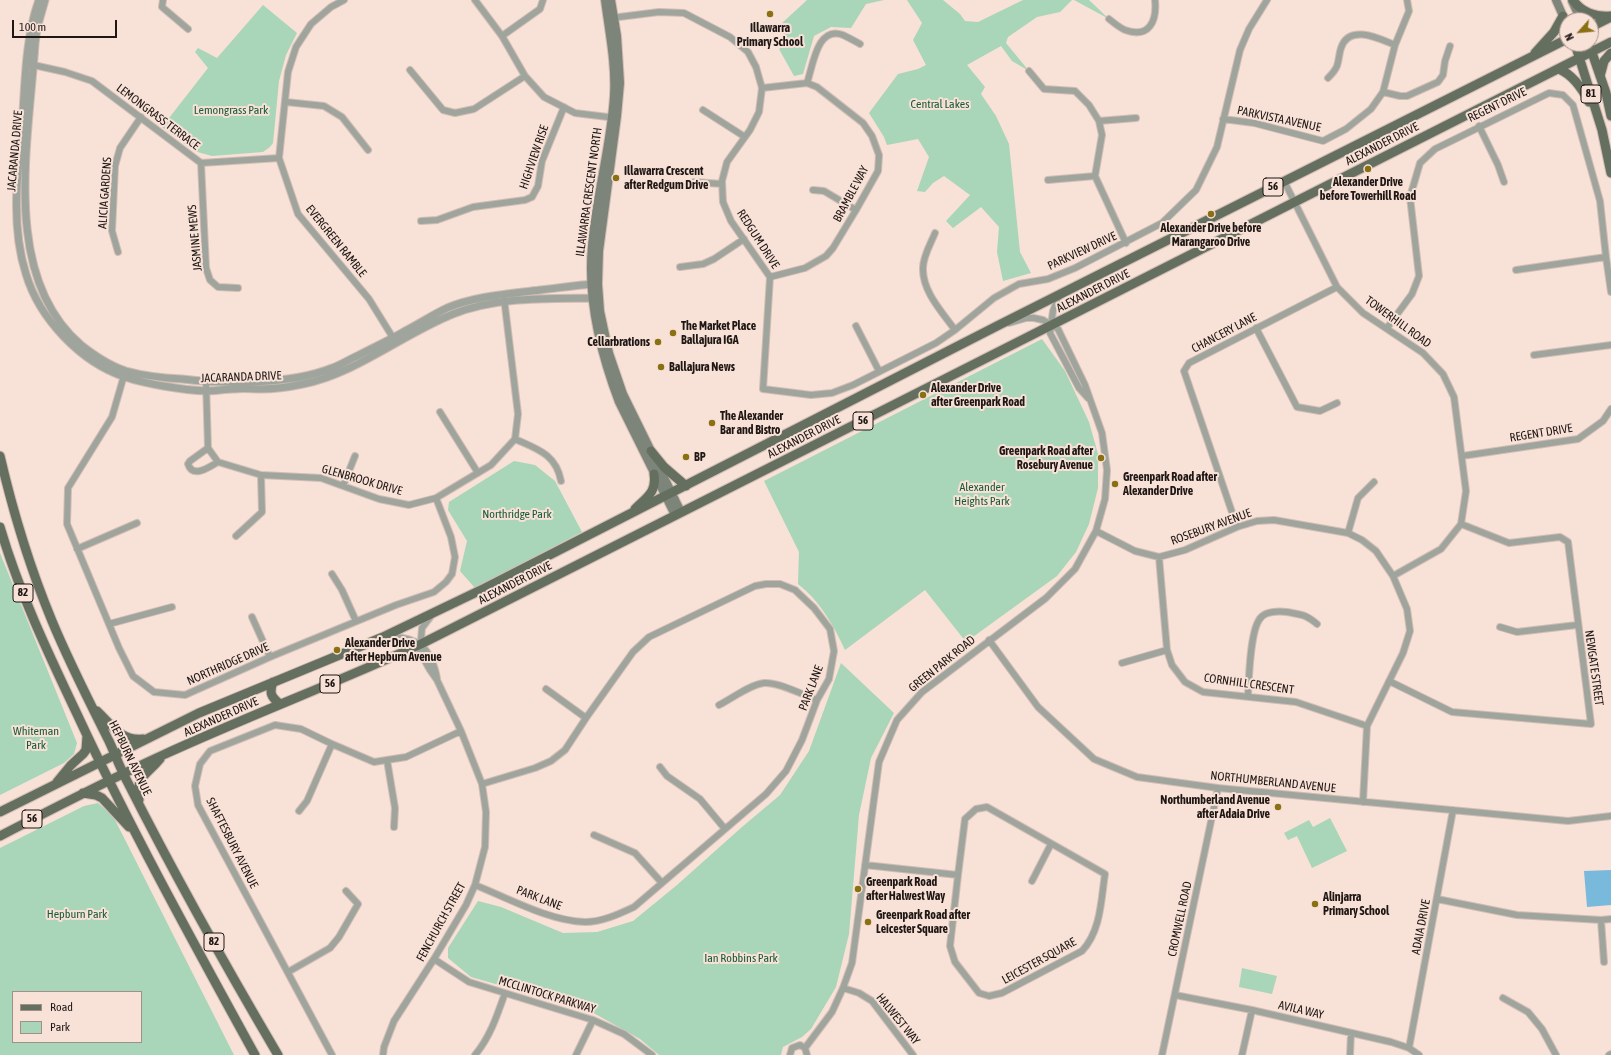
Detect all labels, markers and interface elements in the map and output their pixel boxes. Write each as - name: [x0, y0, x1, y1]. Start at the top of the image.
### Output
- marker: Illawarra Primary School: [765, 9, 775, 19]
- scale bar: [14, 12, 119, 38]
- north arrow: [1559, 12, 1599, 52]
- text: 100 m: [19, 20, 46, 34]
- place label: Illawarra Primary School: [737, 21, 803, 49]
- text: N: [1562, 31, 1576, 43]
- street label: LEMONGRASS TERRACE: [113, 81, 203, 153]
- street label: REGENT DRIVE: [1465, 85, 1529, 125]
- road number: 81: [1581, 85, 1601, 103]
- park label: Central Lakes: [911, 97, 969, 111]
- park label: Lemongrass Park: [194, 103, 268, 117]
- street label: PARKVISTA AVENUE: [1236, 103, 1322, 135]
- street label: JACARANDA DRIVE: [4, 110, 26, 192]
- street label: ALEXANDER DRIVE: [1343, 119, 1421, 169]
- street label: HIGHVIEW RISE: [516, 123, 552, 191]
- street label: ILLAWARRA CRESCENT NORTH: [573, 127, 605, 257]
- street label: ALICIA GARDENS: [95, 157, 115, 229]
- street label: BRAMBLE WAY: [830, 163, 872, 225]
- place label: Illawarra Crescent after Redgum Drive: [624, 164, 708, 192]
- marker: Alexander Drive before Towerhill Road: [1363, 164, 1373, 174]
- marker: Illawarra Crescent after Redgum Drive: [611, 173, 621, 183]
- place label: Alexander Drive before Towerhill Road: [1320, 175, 1416, 203]
- road number: 56: [1263, 178, 1283, 196]
- street label: EVERGREEN RAMBLE: [303, 202, 369, 280]
- street label: JASMINE MEWS: [185, 204, 205, 272]
- street label: REDGUM DRIVE: [734, 207, 782, 271]
- marker: Alexander Drive before Marangaroo Drive: [1206, 209, 1216, 219]
- place label: Alexander Drive before Marangaroo Drive: [1161, 221, 1261, 249]
- street label: PARKVIEW DRIVE: [1045, 229, 1119, 273]
- street label: ALEXANDER DRIVE: [1054, 266, 1132, 316]
- street label: TOWERHILL ROAD: [1362, 293, 1434, 351]
- street label: CHANCERY LANE: [1189, 310, 1259, 356]
- place label: The Market Place Ballajura IGA: [681, 319, 756, 347]
- marker: The Market Place Ballajura IGA: [668, 328, 678, 338]
- place label: Cellarbrations: [587, 335, 650, 349]
- marker: Cellarbrations: [653, 337, 663, 347]
- place label: Ballajura News: [669, 360, 735, 374]
- marker: Ballajura News: [656, 362, 666, 372]
- street label: JACARANDA DRIVE: [200, 368, 282, 386]
- place label: Alexander Drive after Greenpark Road: [931, 381, 1025, 409]
- marker: Alexander Drive after Greenpark Road: [918, 390, 928, 400]
- place label: The Alexander Bar and Bistro: [720, 409, 783, 437]
- street label: ALEXANDER DRIVE: [765, 412, 843, 462]
- road number: 56: [853, 412, 873, 430]
- marker: The Alexander Bar and Bistro: [707, 418, 717, 428]
- street label: REGENT DRIVE: [1509, 421, 1573, 445]
- place label: Greenpark Road after Rosebury Avenue: [999, 444, 1093, 472]
- place label: BP: [694, 450, 706, 464]
- marker: BP: [681, 452, 691, 462]
- marker: Greenpark Road after Rosebury Avenue: [1096, 453, 1106, 463]
- street label: GLENBROOK DRIVE: [320, 462, 404, 498]
- place label: Greenpark Road after Alexander Drive: [1123, 470, 1217, 498]
- marker: Greenpark Road after Alexander Drive: [1110, 479, 1120, 489]
- park label: Alexander Heights Park: [954, 480, 1010, 508]
- street label: ROSEBURY AVENUE: [1169, 506, 1253, 548]
- park label: Northridge Park: [482, 507, 552, 521]
- street label: ALEXANDER DRIVE: [476, 558, 554, 608]
- road number: 82: [13, 584, 33, 602]
- street label: NEWGATE STREET: [1582, 629, 1606, 707]
- street label: GREEN PARK ROAD: [906, 633, 978, 695]
- place label: Alexander Drive after Hepburn Avenue: [345, 636, 442, 664]
- street label: NORTHRIDGE DRIVE: [185, 640, 271, 688]
- marker: Alexander Drive after Hepburn Avenue: [332, 645, 342, 655]
- street label: PARK LANE: [796, 663, 826, 713]
- street label: CORNHILL CRESCENT: [1203, 671, 1295, 697]
- road number: 56: [320, 675, 340, 693]
- street label: ALEXANDER DRIVE: [181, 694, 261, 740]
- street label: HEPBURN AVENUE: [106, 718, 154, 798]
- park label: Whiteman Park: [13, 724, 59, 752]
- street label: NORTHUMBERLAND AVENUE: [1210, 768, 1336, 796]
- place label: Northumberland Avenue after Adaia Drive: [1160, 793, 1270, 821]
- street label: SHAFTESBURY AVENUE: [203, 795, 261, 891]
- marker: Northumberland Avenue after Adaia Drive: [1273, 802, 1283, 812]
- road number: 56: [22, 810, 42, 828]
- place label: Greenpark Road after Halwest Way: [866, 875, 945, 903]
- street label: FENCHURCH STREET: [413, 880, 469, 964]
- street label: CROMWELL ROAD: [1165, 880, 1195, 958]
- street label: PARK LANE: [514, 883, 564, 913]
- marker: Greenpark Road after Halwest Way: [853, 884, 863, 894]
- place label: Alinjarra Primary School: [1323, 890, 1389, 918]
- street label: ADAIA DRIVE: [1409, 898, 1433, 956]
- marker: Alinjarra Primary School: [1310, 899, 1320, 909]
- park label: Hepburn Park: [47, 907, 107, 921]
- place label: Greenpark Road after Leicester Square: [876, 908, 970, 936]
- marker: Greenpark Road after Leicester Square: [863, 917, 873, 927]
- road number: 82: [204, 933, 224, 951]
- street label: LEICESTER SQUARE: [999, 935, 1079, 987]
- park label: Ian Robbins Park: [704, 951, 778, 965]
- street label: MCCLINTOCK PARKWAY: [497, 973, 597, 1017]
- legend: [12, 991, 142, 1043]
- street label: HALWEST WAY: [873, 991, 923, 1047]
- street label: AVILA WAY: [1277, 998, 1325, 1022]
- text: Road: [50, 1000, 73, 1014]
- text: Park: [50, 1020, 70, 1034]

